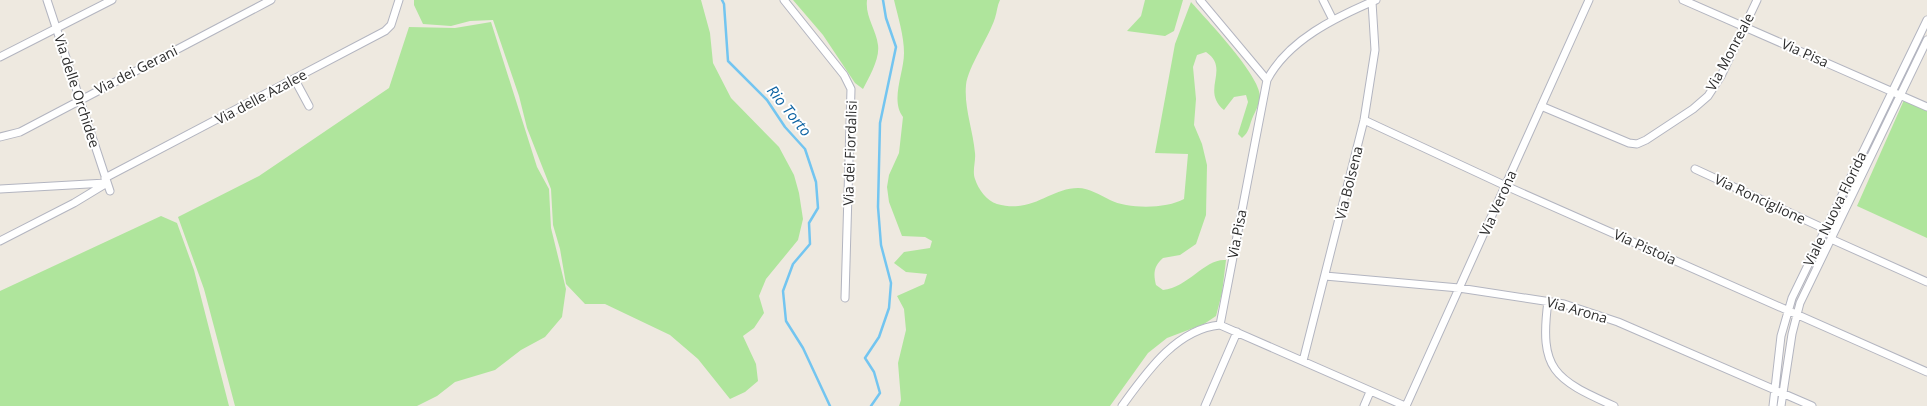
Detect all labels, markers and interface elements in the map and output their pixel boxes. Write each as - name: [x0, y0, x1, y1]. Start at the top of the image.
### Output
- street label: Via Monreale: [1701, 9, 1758, 94]
- street label: Via delle Orchidee: [50, 32, 105, 150]
- street label: Via Pisa: [1779, 34, 1832, 71]
- street label: Via dei Gerani: [91, 41, 180, 99]
- street label: Via delle Azalee: [212, 64, 310, 129]
- water label: Rio Torto: [763, 81, 816, 140]
- street label: Via dei Fiordalisi: [838, 100, 861, 206]
- street label: Via Bolsena: [1330, 144, 1367, 222]
- street label: Viale Nuova Florida: [1799, 148, 1871, 269]
- street label: Via Verona: [1475, 167, 1520, 239]
- street label: Via Ronciglione: [1711, 169, 1809, 228]
- street label: Via Pisa: [1222, 208, 1251, 260]
- street label: Via Pistoia: [1611, 224, 1680, 269]
- street label: Via Arona: [1544, 292, 1610, 327]

